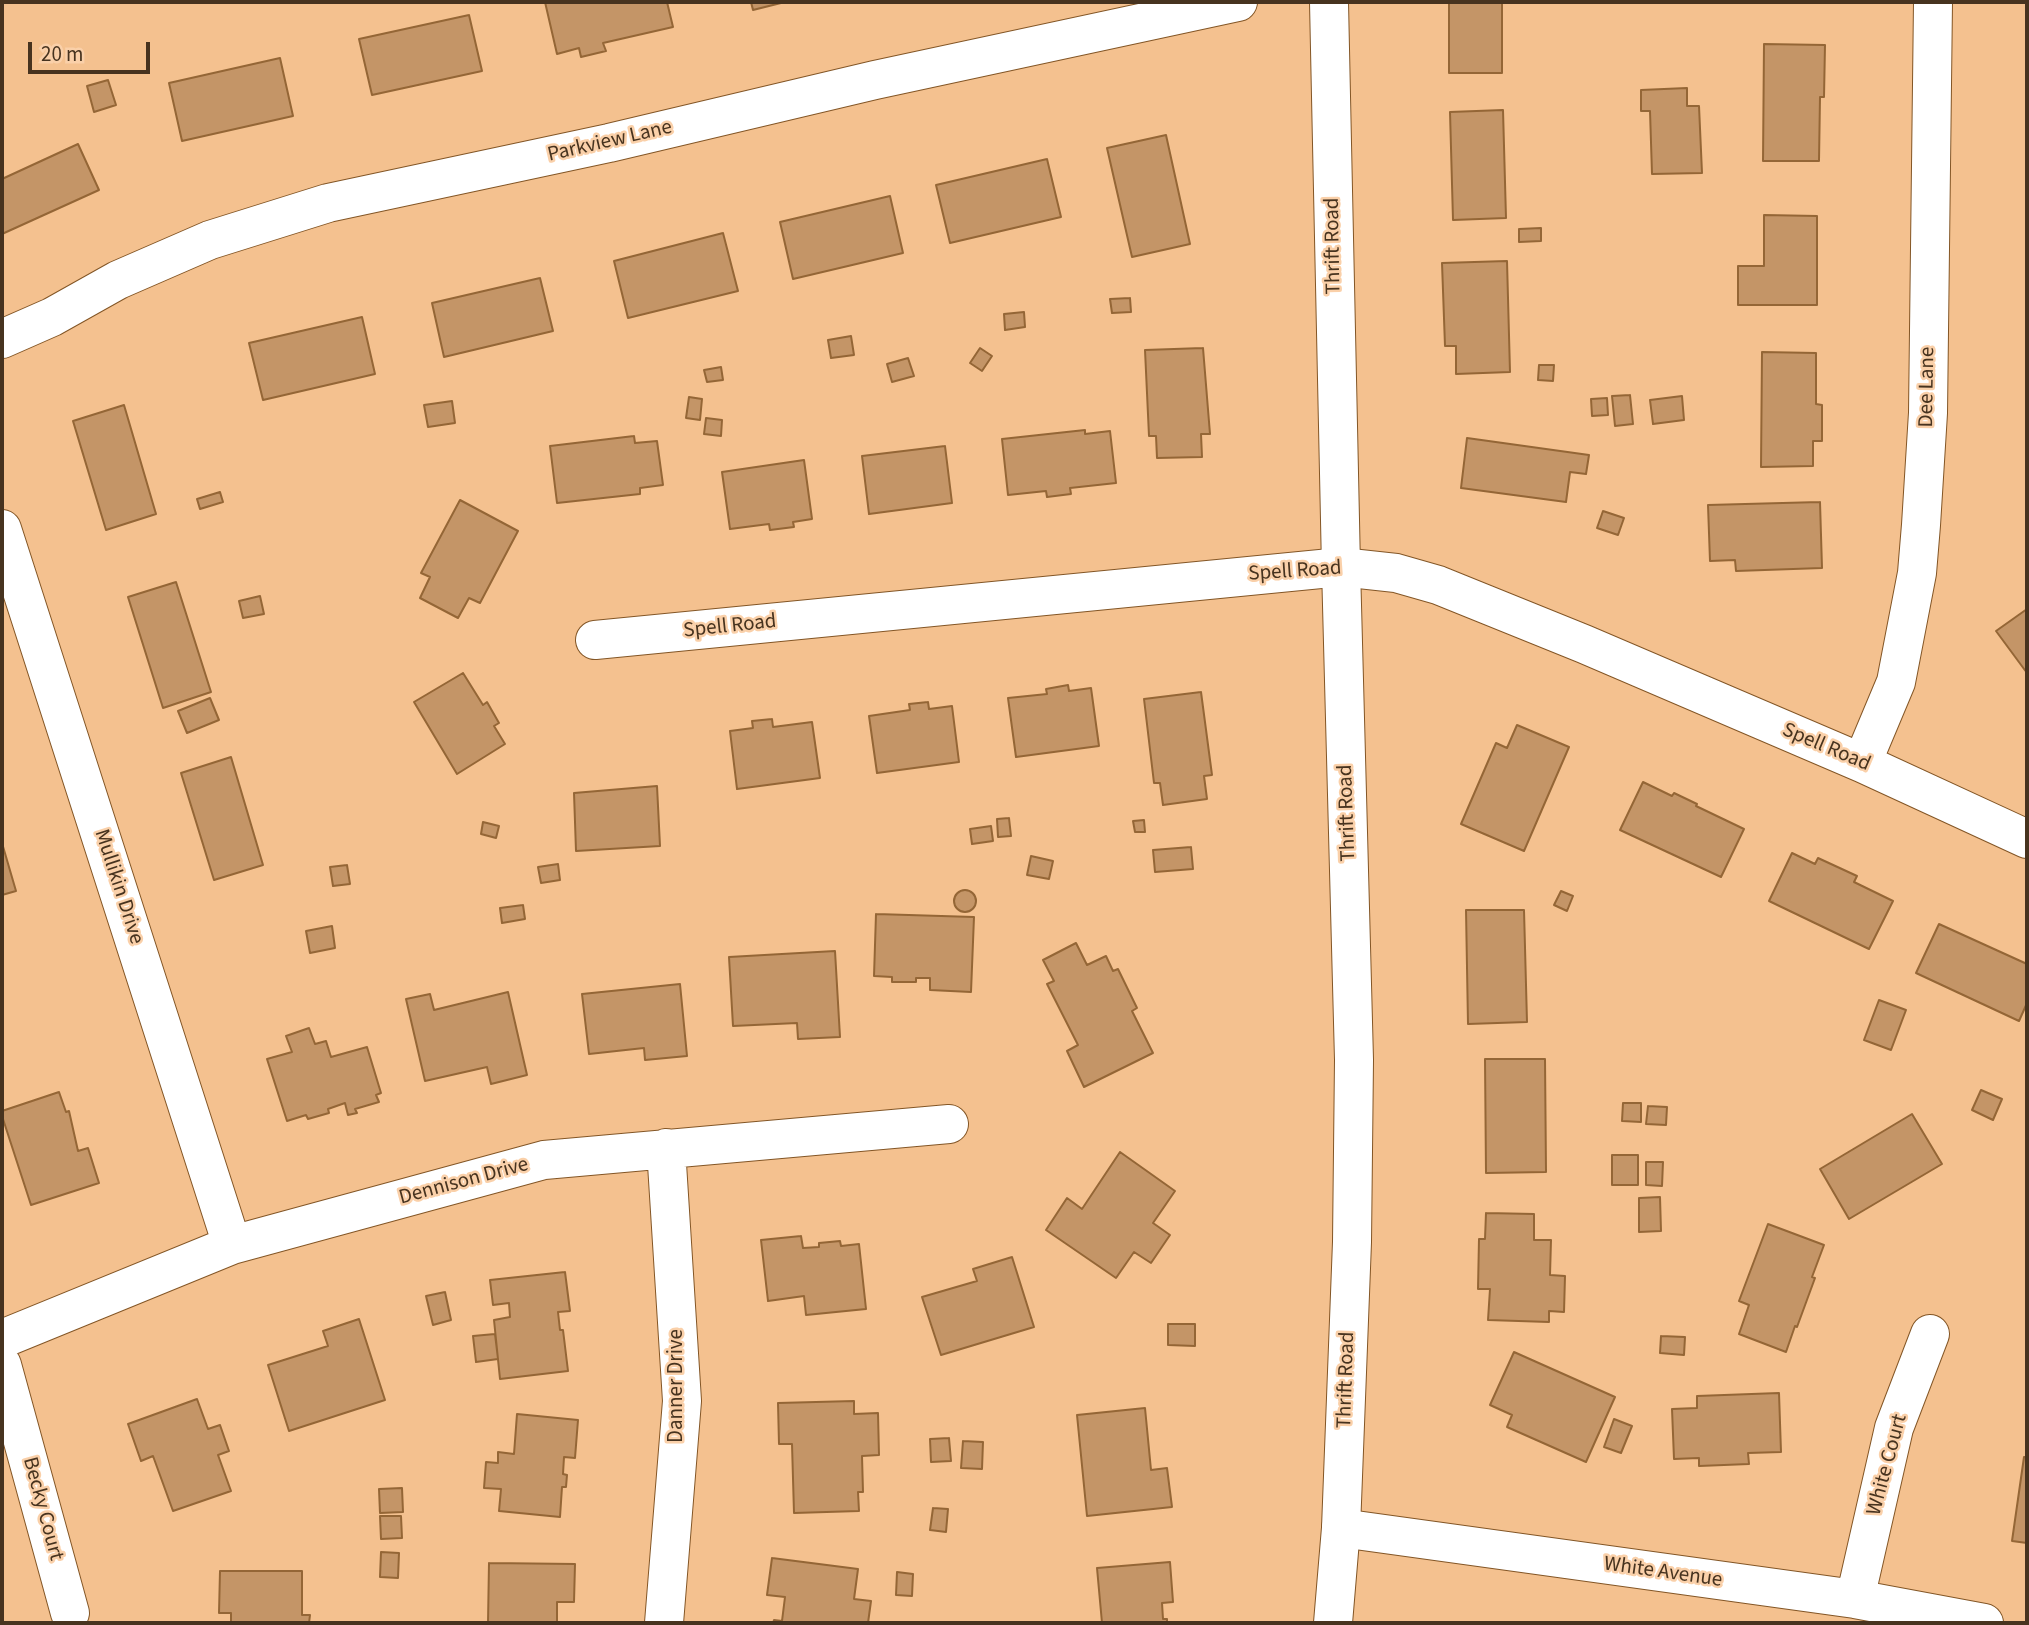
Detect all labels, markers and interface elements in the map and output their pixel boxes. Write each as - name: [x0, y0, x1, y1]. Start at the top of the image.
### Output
- scale bar: [32, 28, 154, 72]
- text: 20 m: [41, 39, 83, 69]
- street label: Parkview Lane: [545, 115, 675, 169]
- street label: Thrift Road: [1321, 197, 1347, 295]
- street label: Dee Lane: [1915, 346, 1941, 428]
- street label: Spell Road: [1248, 556, 1342, 588]
- street label: Spell Road: [682, 610, 778, 644]
- street label: Spell Road: [1778, 718, 1874, 778]
- street label: Thrift Road: [1334, 764, 1362, 862]
- street label: Mullikin Drive: [88, 826, 148, 948]
- street label: Dennison Drive: [397, 1153, 531, 1211]
- street label: Danner Drive: [664, 1329, 690, 1443]
- street label: Thrift Road: [1333, 1331, 1361, 1429]
- street label: White Court: [1862, 1412, 1914, 1518]
- street label: Becky Court: [16, 1455, 68, 1563]
- street label: White Avenue: [1602, 1552, 1724, 1594]

